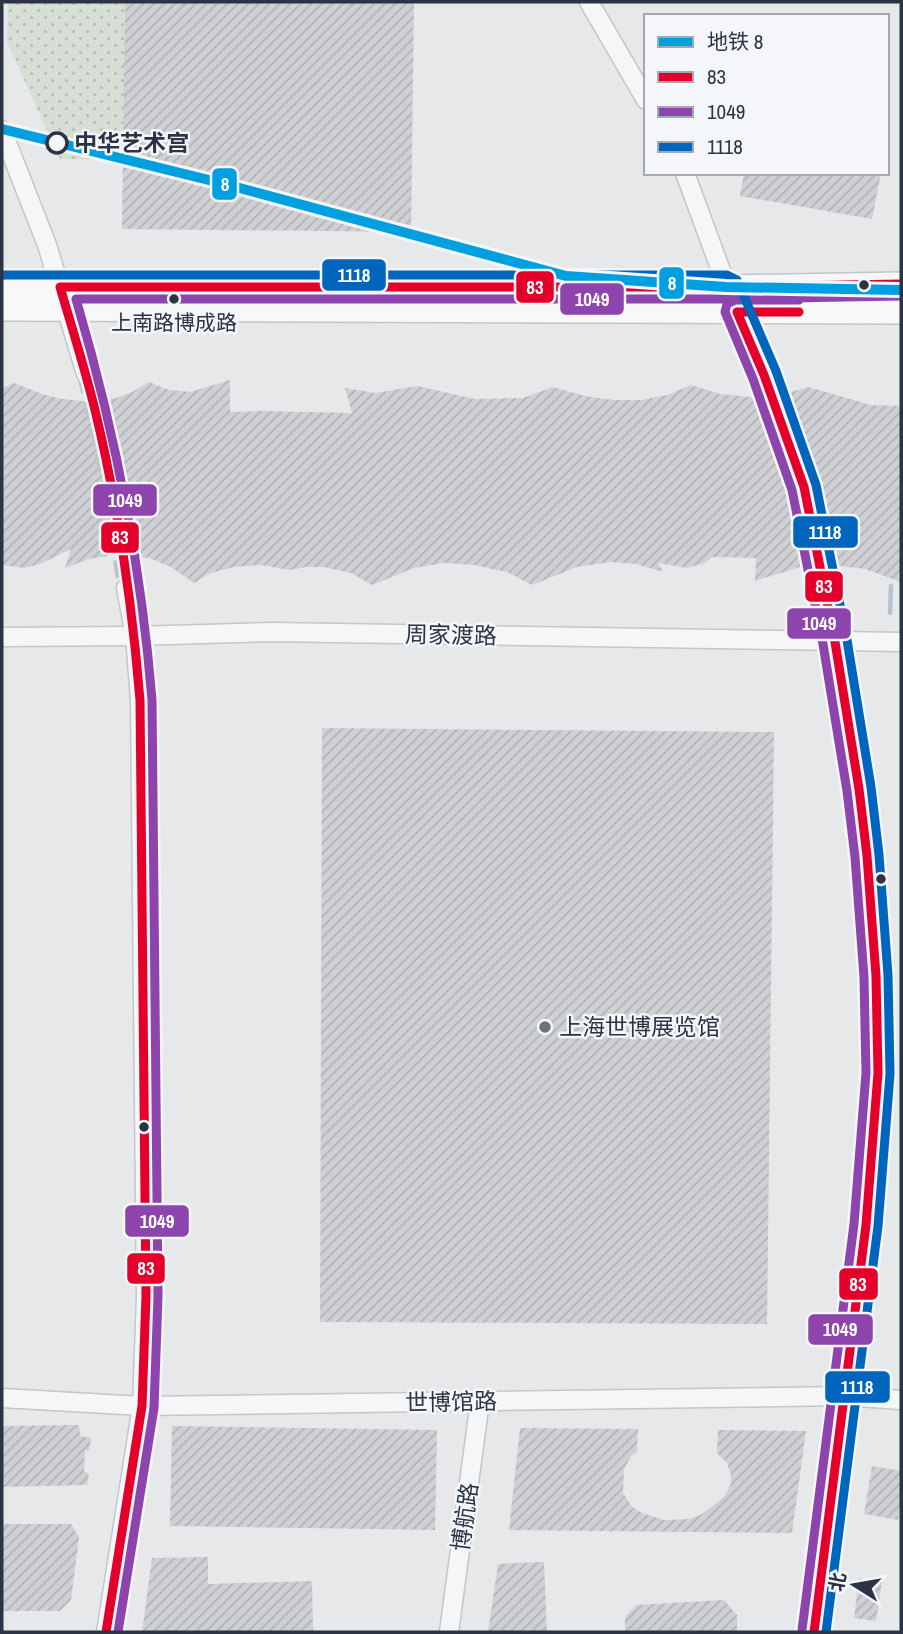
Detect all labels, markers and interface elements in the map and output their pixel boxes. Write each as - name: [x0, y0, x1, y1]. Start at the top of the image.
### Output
- legend: [644, 14, 889, 175]
- text: 地铁 8: [707, 27, 763, 56]
- text: 83: [707, 62, 726, 91]
- text: 1049: [707, 97, 745, 126]
- place label: 中华艺术宫: [74, 127, 189, 158]
- marker: 中华艺术宫: [46, 132, 68, 154]
- text: 1118: [707, 132, 743, 161]
- line badge: 8: [211, 167, 238, 201]
- text: 8: [221, 171, 230, 197]
- line badge: 1118: [321, 258, 387, 292]
- text: 1118: [338, 262, 371, 288]
- line badge: 8: [658, 266, 685, 300]
- line badge: 83: [515, 270, 555, 304]
- text: 8: [668, 270, 677, 296]
- text: 83: [526, 274, 544, 300]
- unlabelled marker: [857, 278, 871, 292]
- line badge: 1049: [559, 282, 625, 316]
- text: 1049: [575, 286, 610, 312]
- marker: 上南路博成路: [167, 292, 181, 306]
- place label: 上南路博成路: [111, 308, 237, 337]
- line badge: 1049: [92, 483, 158, 517]
- text: 1049: [108, 487, 143, 513]
- line badge: 1118: [792, 515, 859, 549]
- text: 1118: [809, 519, 842, 545]
- line badge: 83: [100, 521, 140, 554]
- text: 83: [111, 524, 129, 550]
- line badge: 83: [804, 570, 844, 603]
- text: 83: [815, 573, 833, 599]
- line badge: 1049: [786, 607, 852, 640]
- text: 1049: [802, 610, 837, 636]
- street label: 周家渡路: [405, 618, 497, 651]
- unlabelled marker: [874, 872, 888, 886]
- place label: 上海世博展览馆: [559, 1011, 720, 1042]
- marker: 上海世博展览馆: [537, 1019, 553, 1035]
- unlabelled marker: [137, 1120, 151, 1134]
- line badge: 1049: [124, 1204, 190, 1238]
- text: 1049: [140, 1208, 175, 1234]
- line badge: 83: [126, 1252, 166, 1285]
- text: 83: [137, 1255, 155, 1281]
- line badge: 83: [838, 1267, 879, 1301]
- text: 83: [849, 1271, 867, 1297]
- line badge: 1049: [807, 1313, 874, 1346]
- text: 1049: [823, 1316, 858, 1342]
- line badge: 1118: [824, 1370, 891, 1404]
- text: 1118: [841, 1374, 874, 1400]
- street label: 世博馆路: [405, 1385, 497, 1418]
- street label: 博航路: [444, 1481, 485, 1553]
- north arrow: [819, 1550, 889, 1620]
- text: 北: [823, 1570, 852, 1594]

